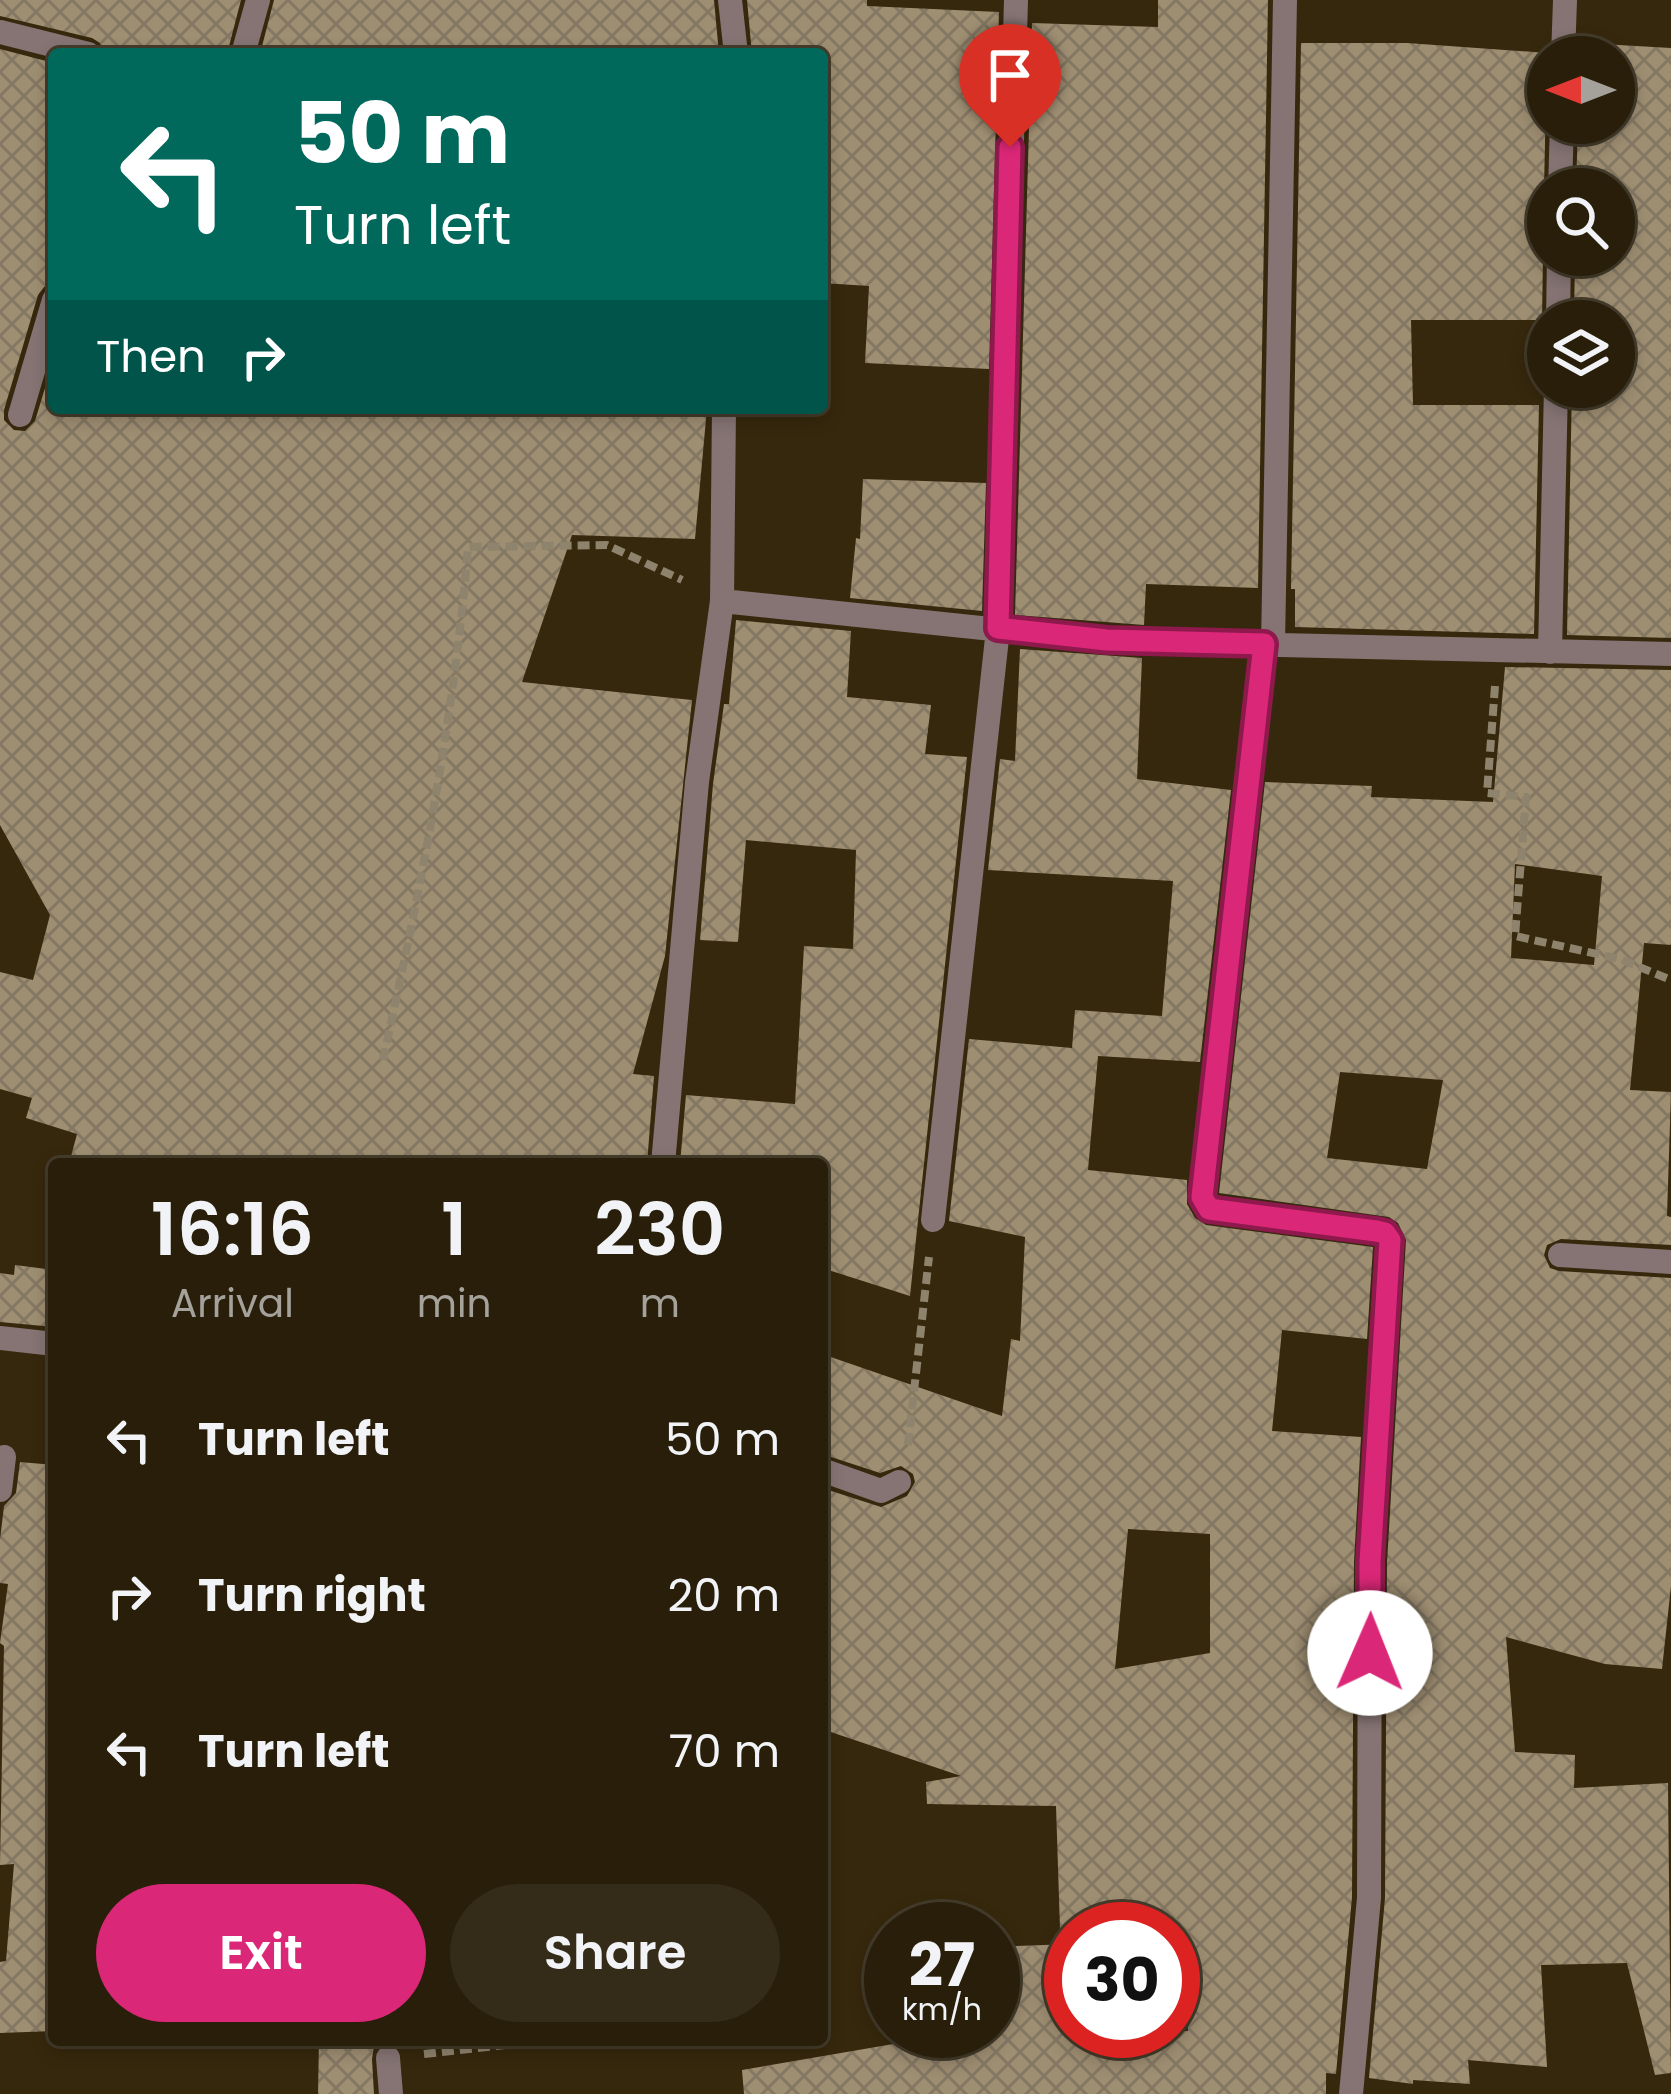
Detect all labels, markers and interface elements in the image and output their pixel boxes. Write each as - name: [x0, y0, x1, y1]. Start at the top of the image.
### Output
- pin: [959, 24, 1061, 147]
- north arrow: [1527, 36, 1635, 144]
- map controls: [1527, 36, 1635, 408]
- icon: arrive: [977, 42, 1043, 108]
- text: 50 m: [294, 75, 510, 192]
- icon: left: [96, 96, 252, 252]
- button: search: [1527, 168, 1635, 276]
- text: Turn left: [294, 187, 511, 263]
- button: layers: [1527, 300, 1635, 408]
- icon: right: [230, 324, 296, 390]
- text: Then: [96, 325, 206, 388]
- text: 16:16: [151, 1179, 314, 1280]
- text: 1: [441, 1179, 467, 1280]
- text: 230: [594, 1179, 725, 1280]
- text: Arrival: [171, 1276, 294, 1331]
- text: min: [417, 1276, 492, 1331]
- text: m: [640, 1276, 680, 1331]
- icon: left: [96, 1407, 162, 1473]
- text: Turn left: [198, 1408, 390, 1471]
- text: 50 m: [665, 1408, 780, 1471]
- icon: right: [96, 1563, 162, 1629]
- text: Turn right: [198, 1564, 426, 1627]
- text: 20 m: [667, 1564, 780, 1627]
- position arrow: [1307, 1590, 1433, 1716]
- icon: left: [96, 1719, 162, 1785]
- text: Turn left: [198, 1720, 390, 1783]
- text: 70 m: [669, 1720, 780, 1783]
- button: Exit: [96, 1884, 426, 2022]
- button: Share: [450, 1884, 780, 2022]
- speed limit sign: 30: [1044, 1902, 1200, 2058]
- text: 27: [909, 1923, 975, 2007]
- text: km/h: [902, 1988, 982, 2031]

